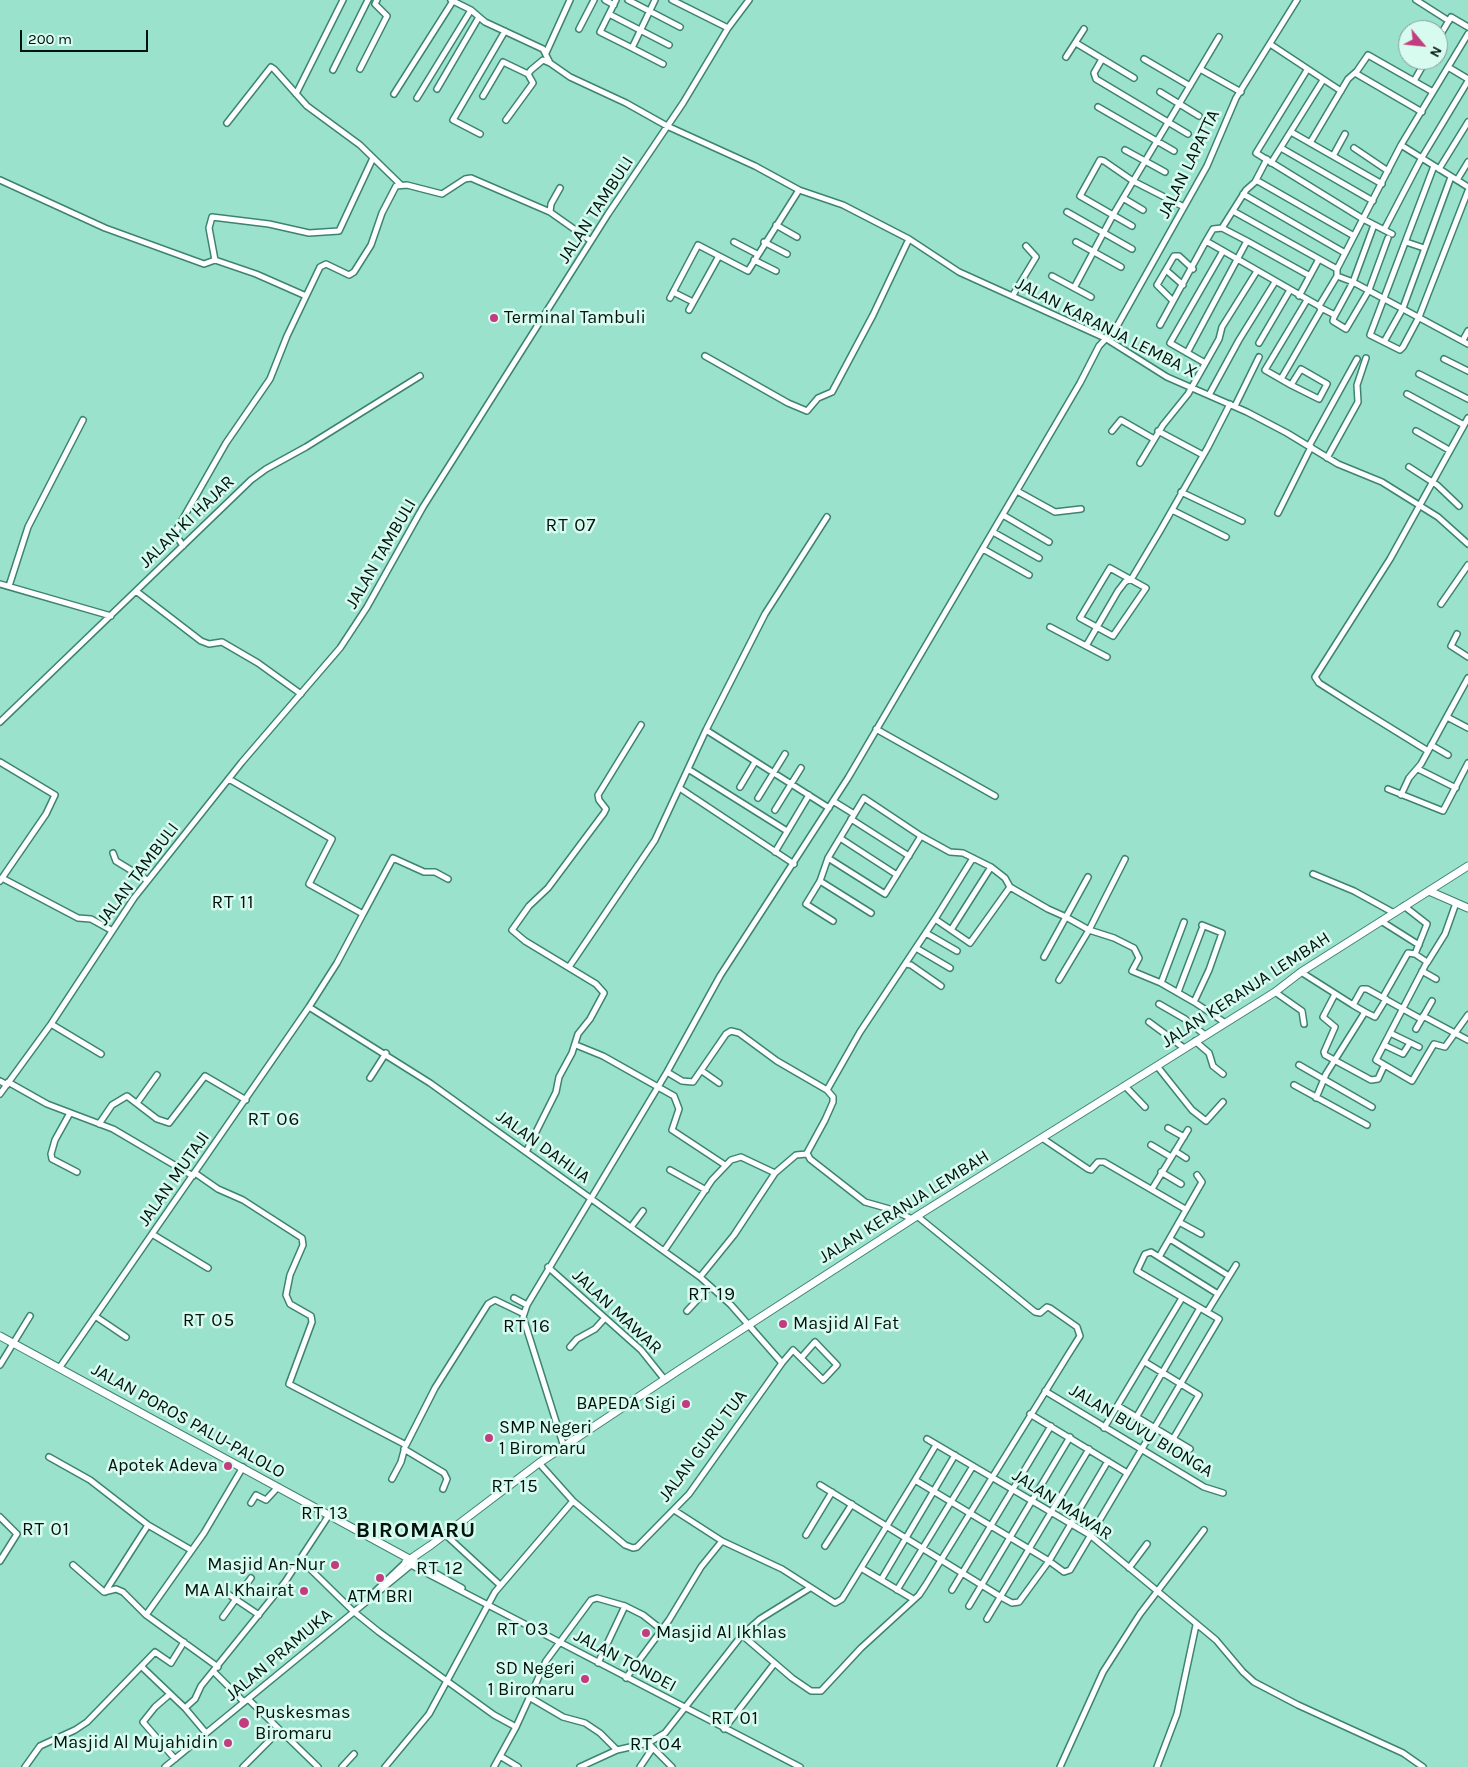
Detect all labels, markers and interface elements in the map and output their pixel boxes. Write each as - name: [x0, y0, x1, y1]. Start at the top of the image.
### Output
- scale bar: [22, 20, 150, 52]
- north arrow: [1398, 20, 1448, 70]
- text: 200 m: [28, 30, 72, 48]
- text: N: [1426, 43, 1446, 60]
- street label: JALAN LAPATTA: [1153, 106, 1225, 222]
- street label: JALAN TAMBULI: [553, 152, 639, 268]
- street label: JALAN KARANJA LEMBA X: [1012, 273, 1200, 383]
- place label: Terminal Tambuli: [504, 307, 646, 329]
- marker: Terminal Tambuli: [488, 312, 500, 324]
- street label: JALAN KI HAJAR: [135, 471, 239, 573]
- street label: JALAN TAMBULI: [341, 495, 421, 613]
- district label: RT 07: [545, 515, 597, 537]
- street label: JALAN TAMBULI: [92, 818, 184, 930]
- district label: RT 11: [211, 892, 255, 914]
- street label: JALAN KERANJA LEMBAH: [1158, 927, 1334, 1053]
- street label: JALAN DAHLIA: [492, 1106, 594, 1188]
- district label: RT 06: [247, 1109, 301, 1131]
- street label: JALAN MUTAJI: [133, 1127, 215, 1231]
- street label: JALAN KERANJA LEMBAH: [815, 1146, 993, 1268]
- street label: JALAN MAWAR: [568, 1265, 666, 1359]
- district label: RT 19: [687, 1284, 737, 1306]
- district label: RT 05: [182, 1310, 236, 1332]
- place label: Masjid Al Fat: [793, 1313, 899, 1335]
- district label: RT 16: [502, 1316, 552, 1338]
- marker: Masjid Al Fat: [777, 1318, 789, 1330]
- street label: JALAN POROS PALU-PALOLO: [87, 1359, 289, 1483]
- street label: JALAN BUVU BIONGA: [1065, 1379, 1217, 1483]
- street label: JALAN GURU TUA: [654, 1386, 752, 1506]
- place label: BAPEDA Sigi: [576, 1393, 676, 1415]
- marker: BAPEDA Sigi: [680, 1398, 692, 1410]
- place label: SMP Negeri 1 Biromaru: [499, 1417, 592, 1460]
- marker: SMP Negeri 1 Biromaru: [483, 1432, 495, 1444]
- place label: Apotek Adeva: [108, 1455, 218, 1477]
- marker: Apotek Adeva: [222, 1460, 234, 1472]
- street label: JALAN MAWAR: [1008, 1465, 1116, 1545]
- district label: RT 15: [491, 1476, 539, 1498]
- district label: RT 13: [300, 1503, 350, 1525]
- district label: BIROMARU: [355, 1518, 477, 1544]
- district label: RT 01: [21, 1519, 71, 1541]
- place label: Masjid An-Nur: [207, 1554, 325, 1576]
- district label: RT 12: [415, 1558, 465, 1580]
- marker: Masjid An-Nur: [329, 1559, 341, 1571]
- marker: ATM BRI: [374, 1572, 386, 1584]
- place label: MA Al Khairat: [184, 1580, 294, 1602]
- marker: MA Al Khairat: [298, 1585, 310, 1597]
- place label: ATM BRI: [347, 1586, 413, 1608]
- street label: JALAN PRAMUKA: [221, 1604, 337, 1706]
- district label: RT 03: [496, 1619, 550, 1641]
- place label: Masjid Al Ikhlas: [656, 1622, 787, 1644]
- street label: JALAN TONDEI: [570, 1625, 680, 1697]
- marker: Masjid Al Ikhlas: [640, 1627, 652, 1639]
- place label: SD Negeri 1 Biromaru: [488, 1658, 575, 1700]
- marker: SD Negeri 1 Biromaru: [579, 1673, 591, 1685]
- place label: Puskesmas Biromaru: [255, 1702, 350, 1745]
- district label: RT 01: [710, 1708, 760, 1730]
- marker: Puskesmas Biromaru: [237, 1716, 251, 1730]
- place label: Masjid Al Mujahidin: [53, 1732, 218, 1754]
- district label: RT 04: [629, 1734, 683, 1756]
- marker: Masjid Al Mujahidin: [222, 1737, 234, 1749]

